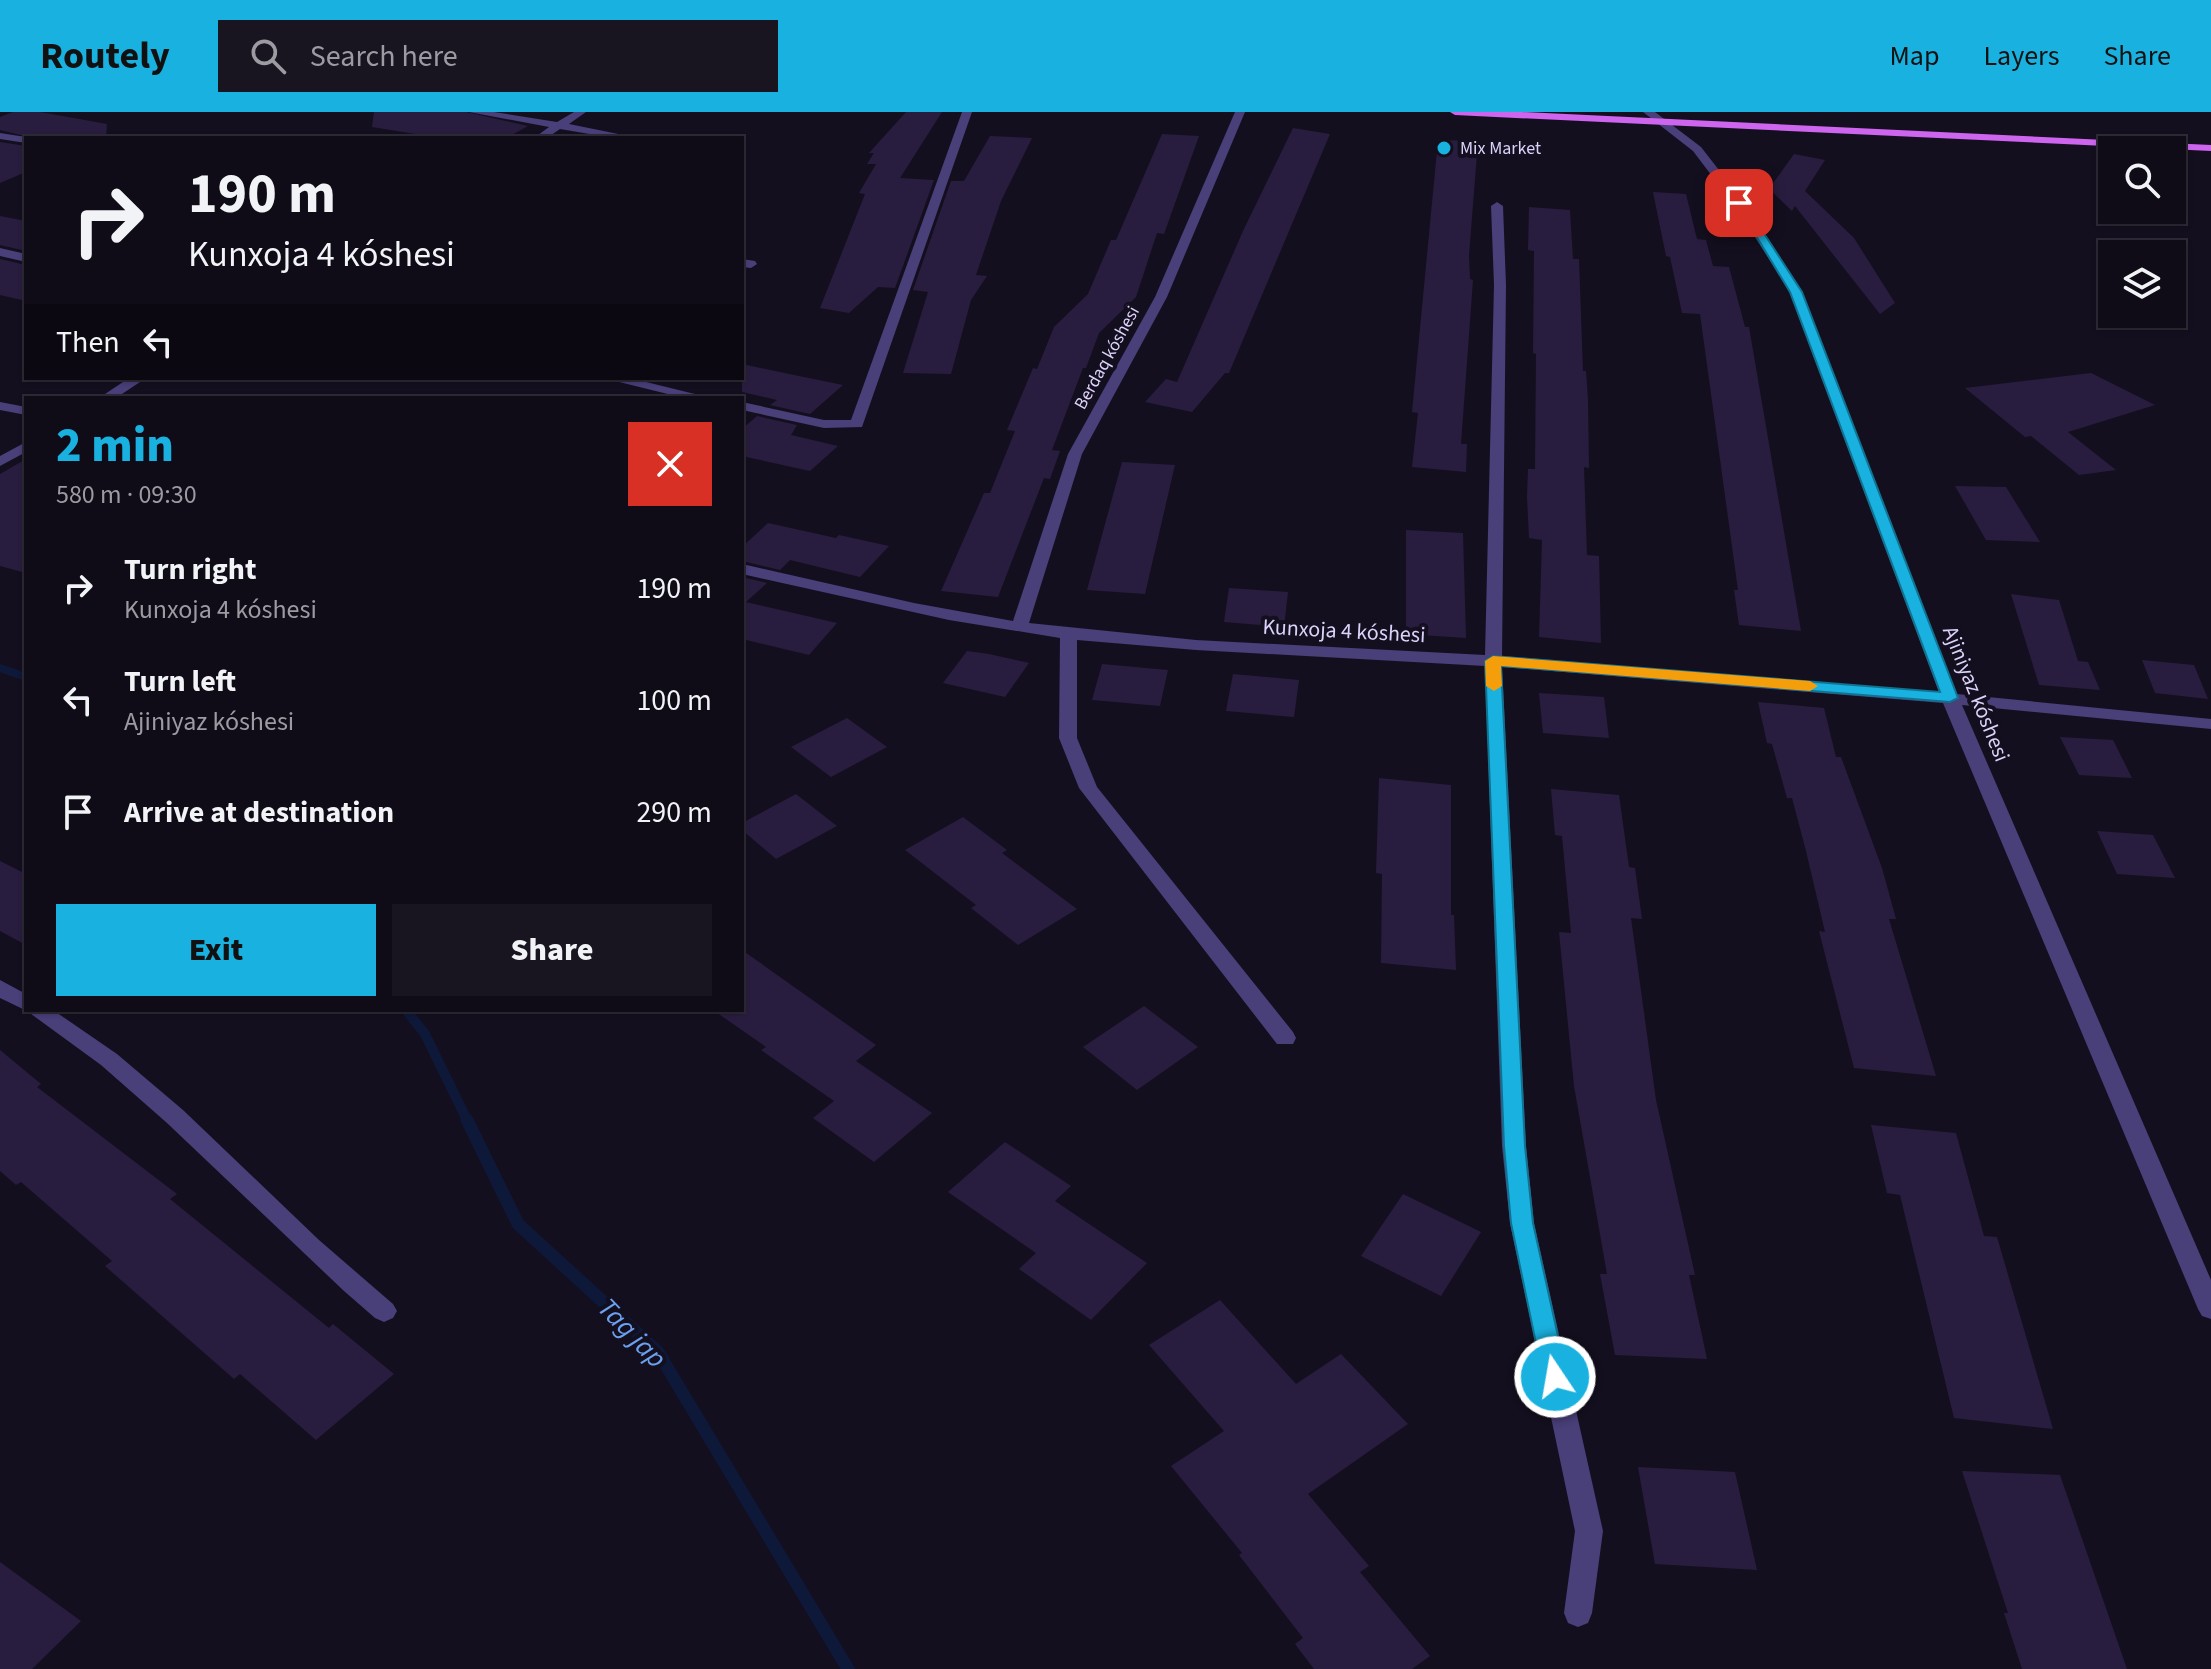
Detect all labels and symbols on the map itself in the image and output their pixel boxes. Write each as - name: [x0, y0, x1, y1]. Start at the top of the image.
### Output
- place label: Mix Market: [1460, 136, 1541, 161]
- marker: Mix Market: [1435, 139, 1453, 157]
- pin: [1705, 169, 1773, 237]
- street label: Berdaq kóshesi: [1068, 302, 1146, 414]
- street label: Kunxoja 4 kóshesi: [1262, 611, 1426, 651]
- street label: Ajiniyaz kóshesi: [1934, 621, 2018, 767]
- water label: Tag jap: [588, 1289, 676, 1377]
- position arrow: [1513, 1335, 1597, 1419]

